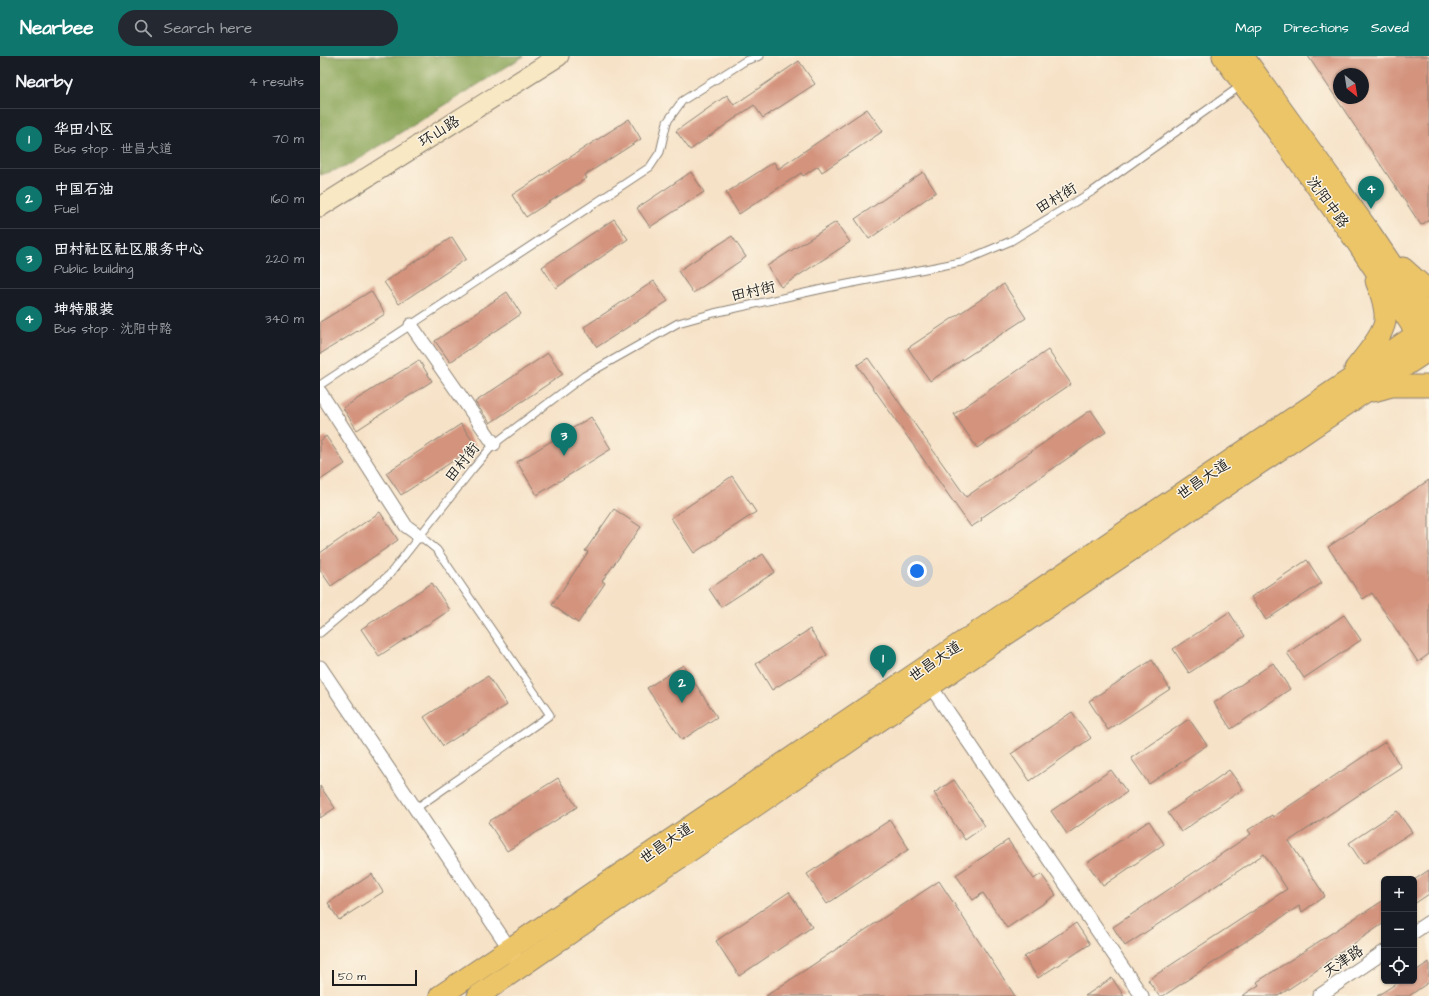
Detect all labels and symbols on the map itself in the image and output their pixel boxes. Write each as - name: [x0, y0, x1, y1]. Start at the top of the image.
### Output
- north arrow: [1333, 68, 1369, 104]
- street label: 环山路: [415, 111, 464, 152]
- street label: 沈阳中路: [1301, 172, 1354, 233]
- pin: 4: [1358, 176, 1384, 209]
- street label: 田村街: [1032, 178, 1081, 219]
- street label: 田村街: [729, 276, 777, 307]
- pin: 3: [551, 423, 577, 456]
- street label: 田村街: [440, 438, 485, 486]
- street label: 世昌大道: [1173, 454, 1234, 505]
- your location: [907, 561, 927, 581]
- street label: 世昌大道: [905, 636, 966, 687]
- pin: 1: [870, 645, 896, 678]
- pin: 2: [669, 670, 695, 703]
- street label: 世昌大道: [636, 818, 697, 869]
- street label: 天津路: [1319, 940, 1368, 983]
- scale bar: [332, 968, 417, 987]

